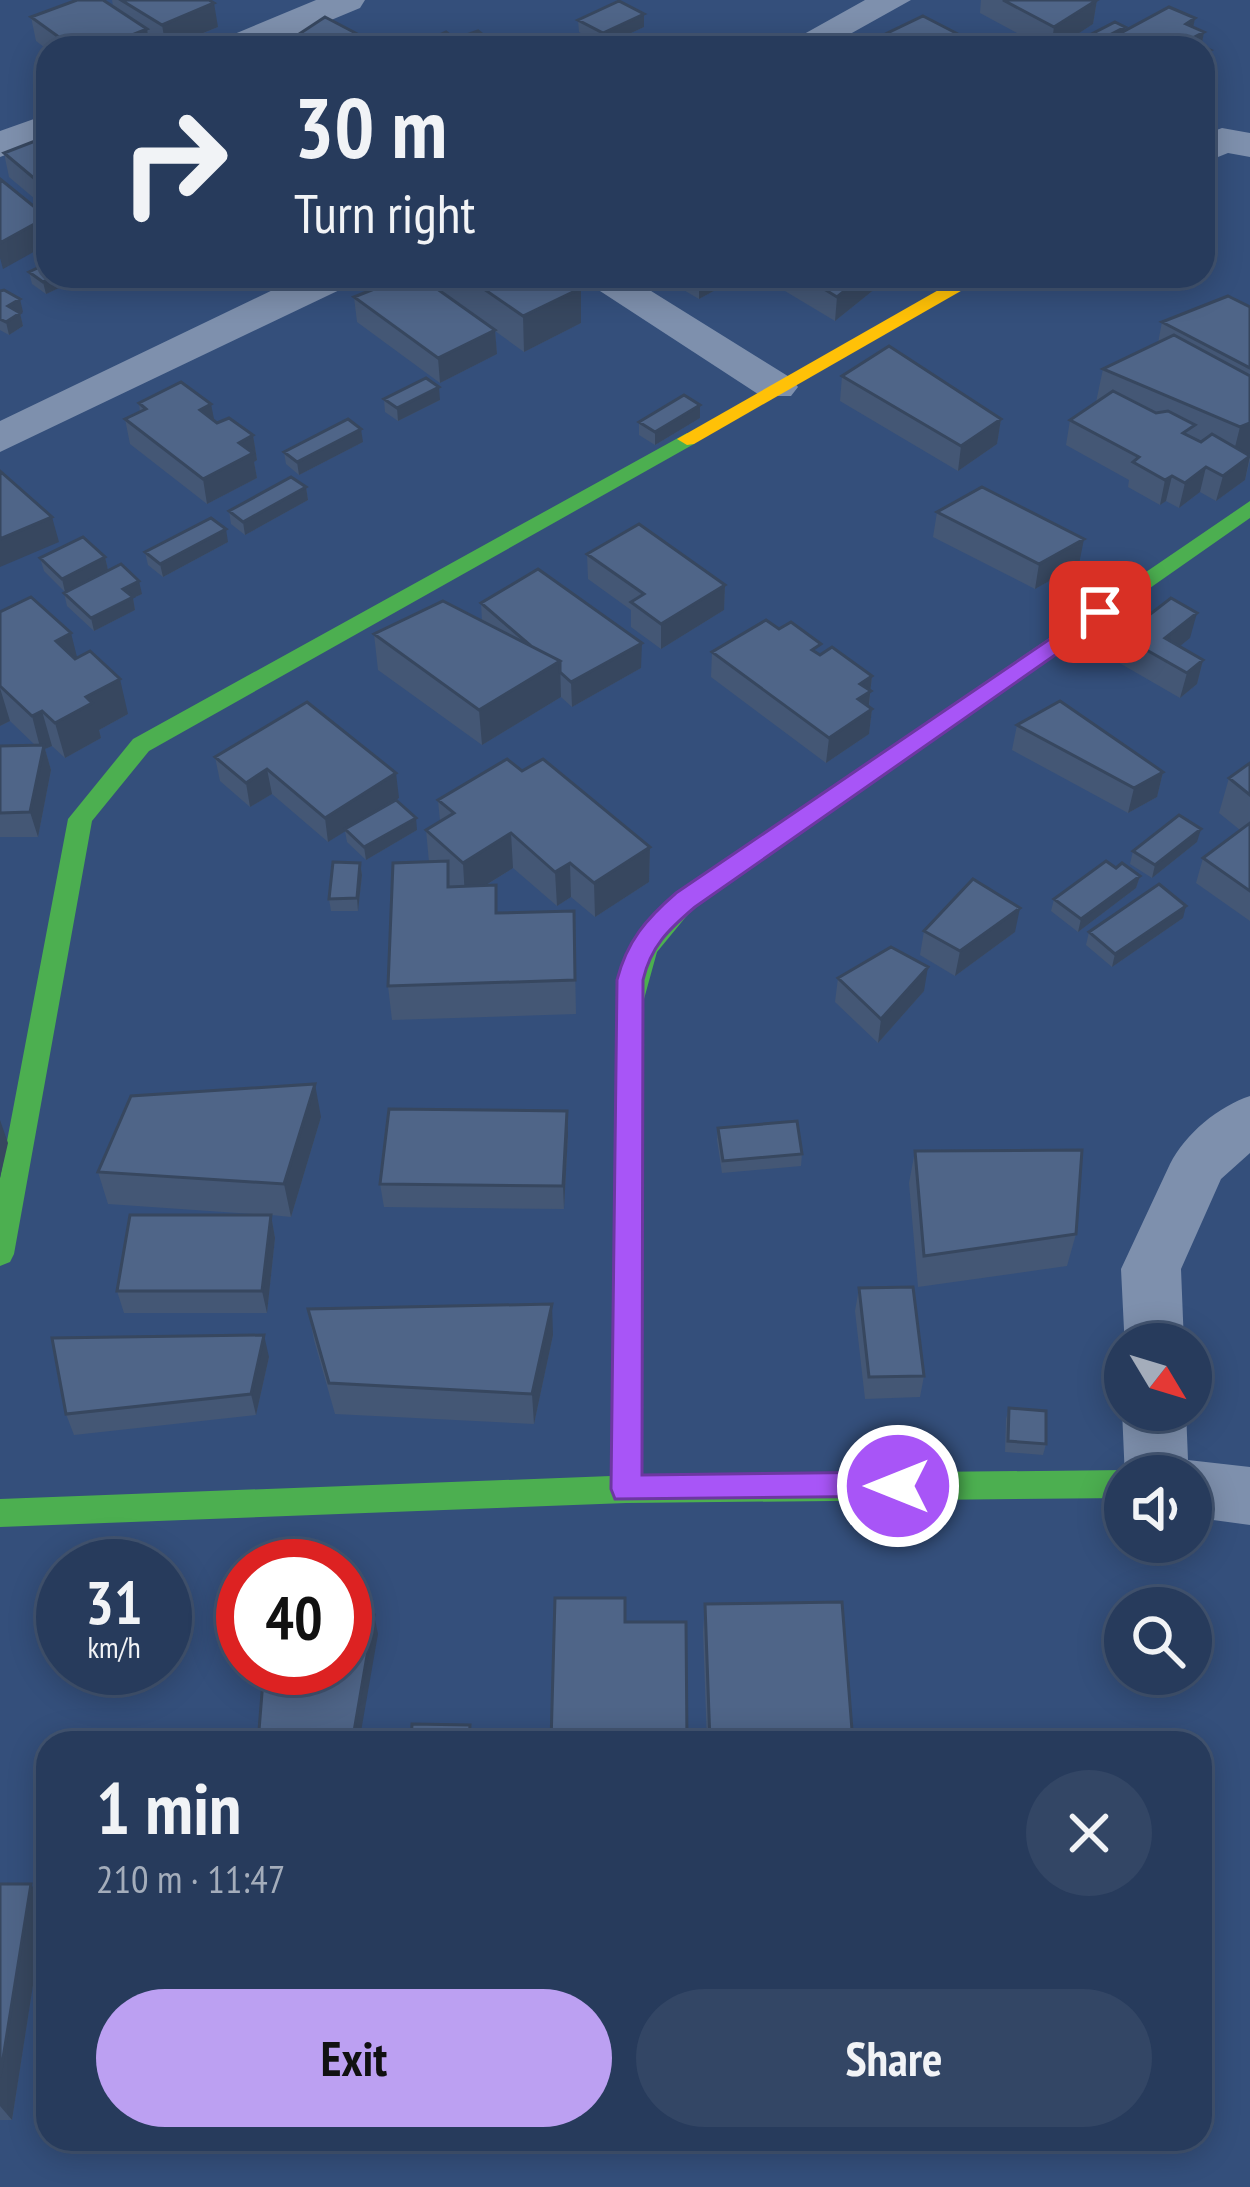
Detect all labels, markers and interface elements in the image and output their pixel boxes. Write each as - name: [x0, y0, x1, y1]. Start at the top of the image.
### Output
- text: 30 m: [294, 72, 447, 181]
- icon: right: [96, 84, 252, 240]
- text: Turn right: [294, 178, 475, 248]
- pin: [1049, 561, 1151, 663]
- icon: arrive: [1067, 579, 1133, 645]
- north arrow: [1104, 1323, 1212, 1431]
- map controls: [1104, 1323, 1212, 1695]
- position arrow: [835, 1423, 961, 1549]
- button: sound: [1104, 1455, 1212, 1563]
- speed limit sign: 40: [216, 1539, 372, 1695]
- text: 31: [85, 1563, 143, 1641]
- button: search: [1104, 1587, 1212, 1695]
- text: km/h: [87, 1627, 141, 1666]
- text: 1 min: [96, 1761, 241, 1854]
- button: close: [1026, 1770, 1152, 1896]
- text: 210 m · 11:47: [96, 1853, 285, 1904]
- button: Exit: [96, 1989, 612, 2127]
- button: Share: [636, 1989, 1152, 2127]

